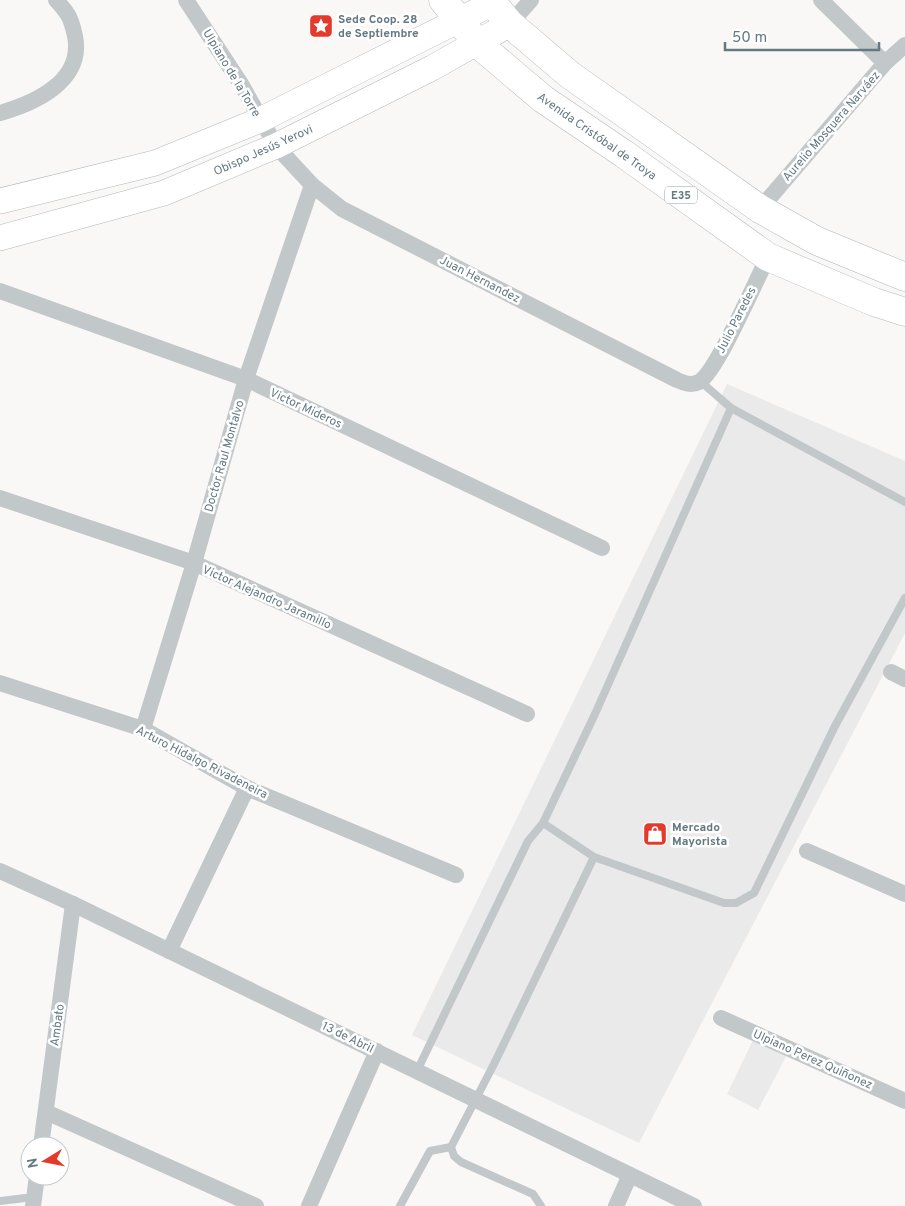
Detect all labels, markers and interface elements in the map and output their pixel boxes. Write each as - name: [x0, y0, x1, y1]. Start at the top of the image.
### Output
- place label: Sede Coop. 28 de Septiembre: [338, 12, 419, 42]
- place icon: Sede Coop. 28 de Septiembre: [308, 13, 334, 39]
- scale bar: [725, 20, 879, 52]
- street label: Ulpiano de la Torre: [199, 27, 264, 120]
- text: 50 m: [732, 29, 767, 48]
- street label: Aurelio Mosquera Narváez: [779, 68, 884, 185]
- street label: Avenida Cristóbal de Troya: [534, 90, 659, 184]
- street label: Obispo Jesús Yerovi: [211, 122, 316, 180]
- road number: E35: [665, 186, 697, 204]
- street label: Juan Hernandez: [437, 253, 523, 307]
- street label: Julio Paredes: [713, 284, 760, 356]
- street label: Victor Mideros: [267, 385, 344, 433]
- street label: Doctor Raul Montalvo: [201, 398, 249, 514]
- street label: Victor Alejandro Jaramillo: [199, 562, 334, 634]
- street label: Arturo Hidalgo Rivadeneira: [133, 723, 270, 803]
- place label: Mercado Mayorista: [672, 820, 727, 850]
- shop icon: Mercado Mayorista: [642, 821, 668, 847]
- street label: Ambato: [47, 1003, 69, 1047]
- street label: 13 de Abril: [319, 1018, 376, 1057]
- street label: Ulpiano Perez Quiñonez: [750, 1026, 875, 1094]
- north arrow: [20, 1136, 70, 1186]
- text: N: [24, 1157, 43, 1169]

